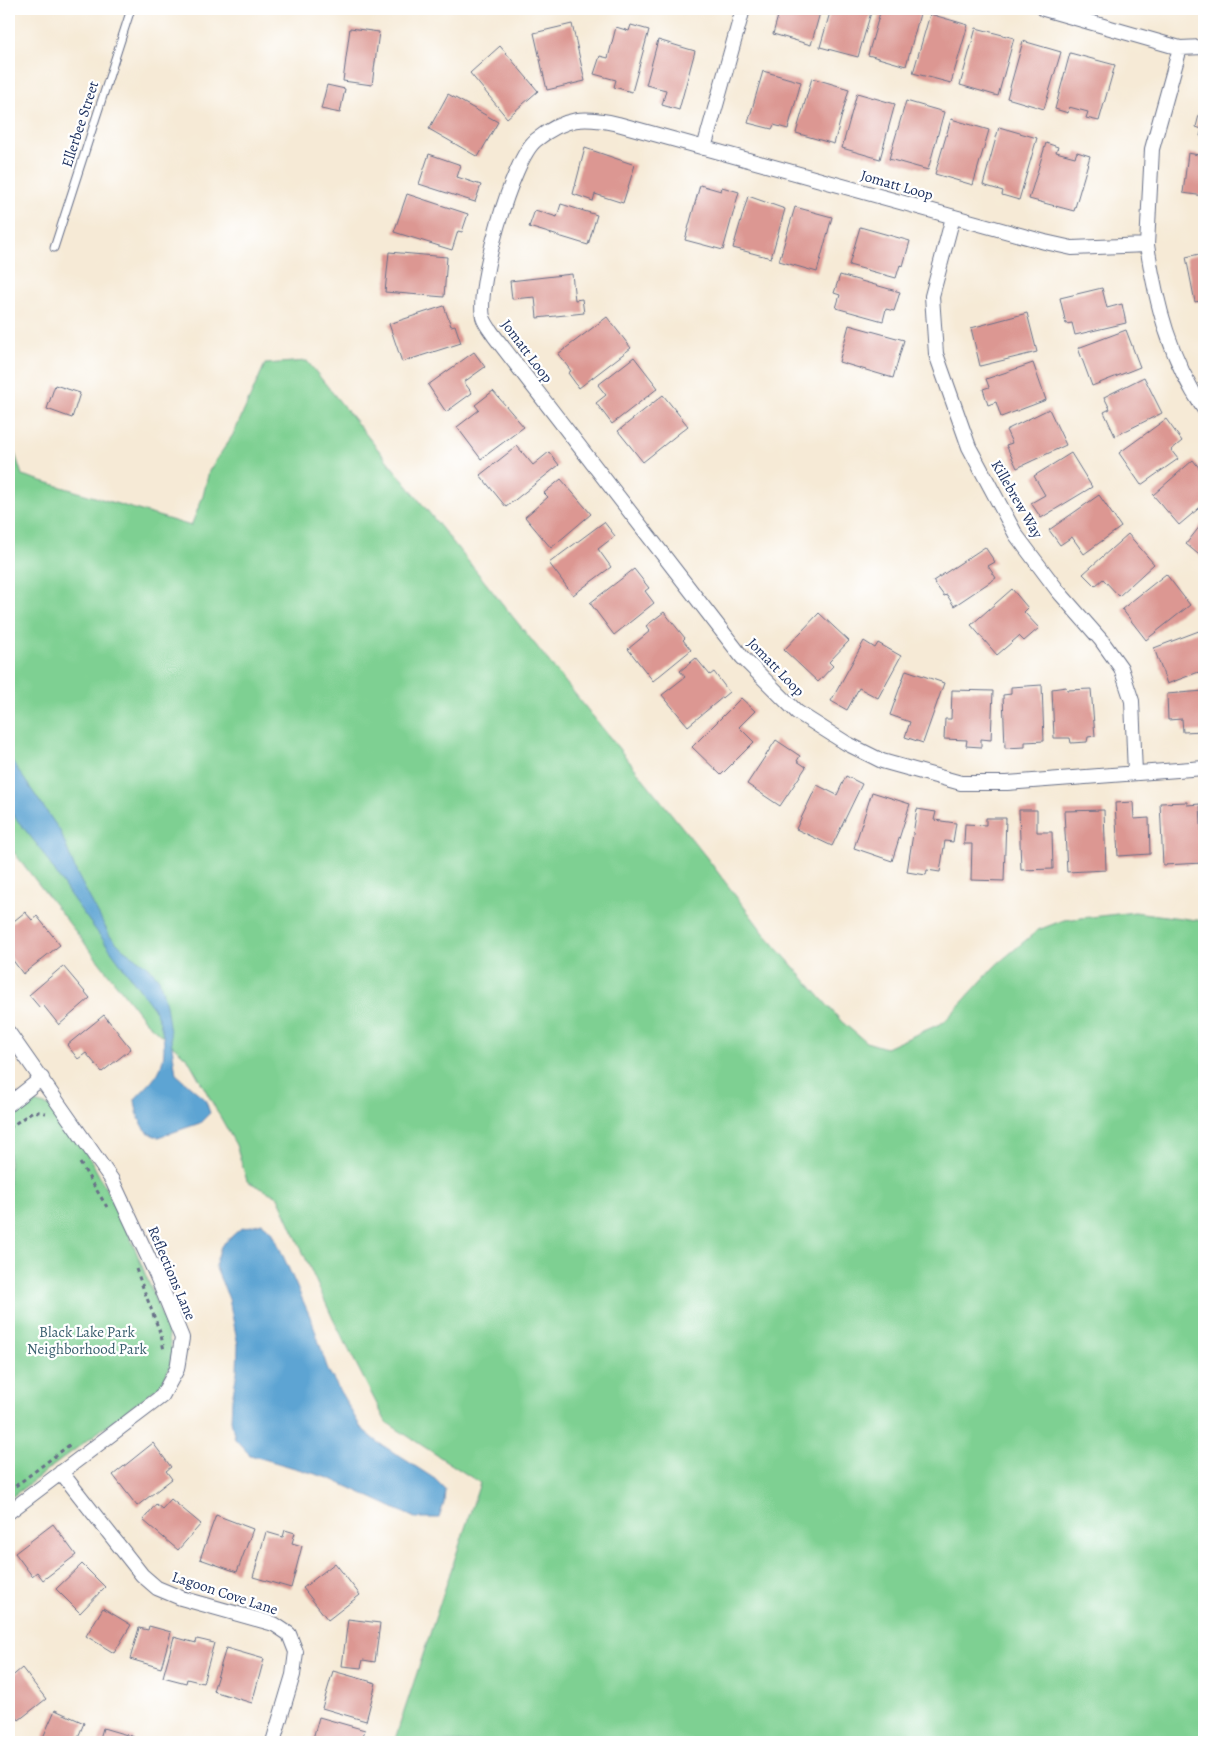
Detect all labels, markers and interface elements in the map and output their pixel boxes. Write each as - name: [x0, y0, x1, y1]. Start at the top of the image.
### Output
- street label: Ellerbee Street: [57, 78, 103, 170]
- street label: Jomatt Loop: [858, 165, 936, 205]
- street label: Jomatt Loop: [497, 315, 557, 387]
- street label: Killebrew Way: [986, 456, 1048, 542]
- street label: Jomatt Loop: [743, 633, 809, 701]
- street label: Reflections Lane: [143, 1223, 201, 1323]
- park label: Black Lake Park Neighborhood Park: [27, 1322, 148, 1359]
- street label: Lagoon Cove Lane: [169, 1566, 281, 1620]

